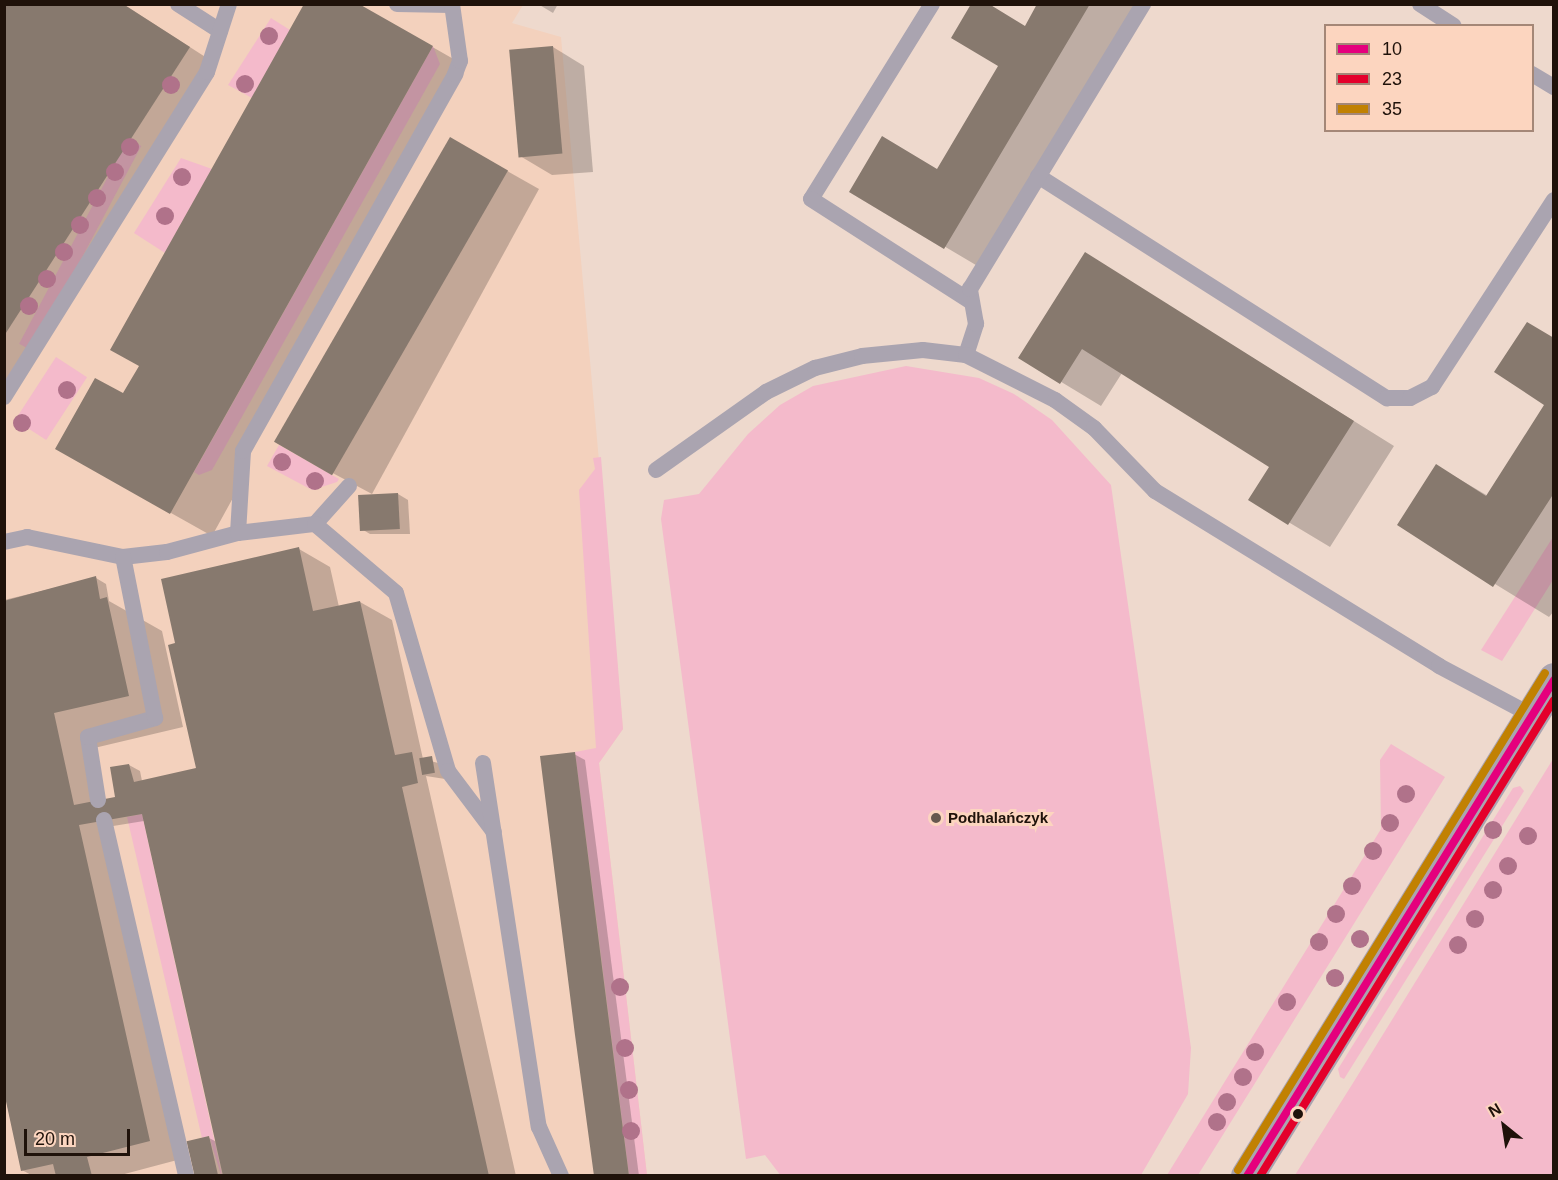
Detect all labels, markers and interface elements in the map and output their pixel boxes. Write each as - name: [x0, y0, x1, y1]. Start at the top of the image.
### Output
- legend: [1324, 24, 1534, 132]
- text: 10: [1382, 39, 1402, 59]
- text: 23: [1382, 69, 1402, 89]
- text: 35: [1382, 99, 1402, 119]
- place label: Podhalańczyk: [948, 809, 1048, 827]
- marker: Podhalańczyk: [929, 811, 943, 825]
- north arrow: [1474, 1096, 1534, 1156]
- text: N: [1485, 1100, 1504, 1120]
- unlabelled marker: [1292, 1108, 1304, 1120]
- scale bar: [27, 1117, 134, 1155]
- text: 20 m: [35, 1129, 75, 1149]

